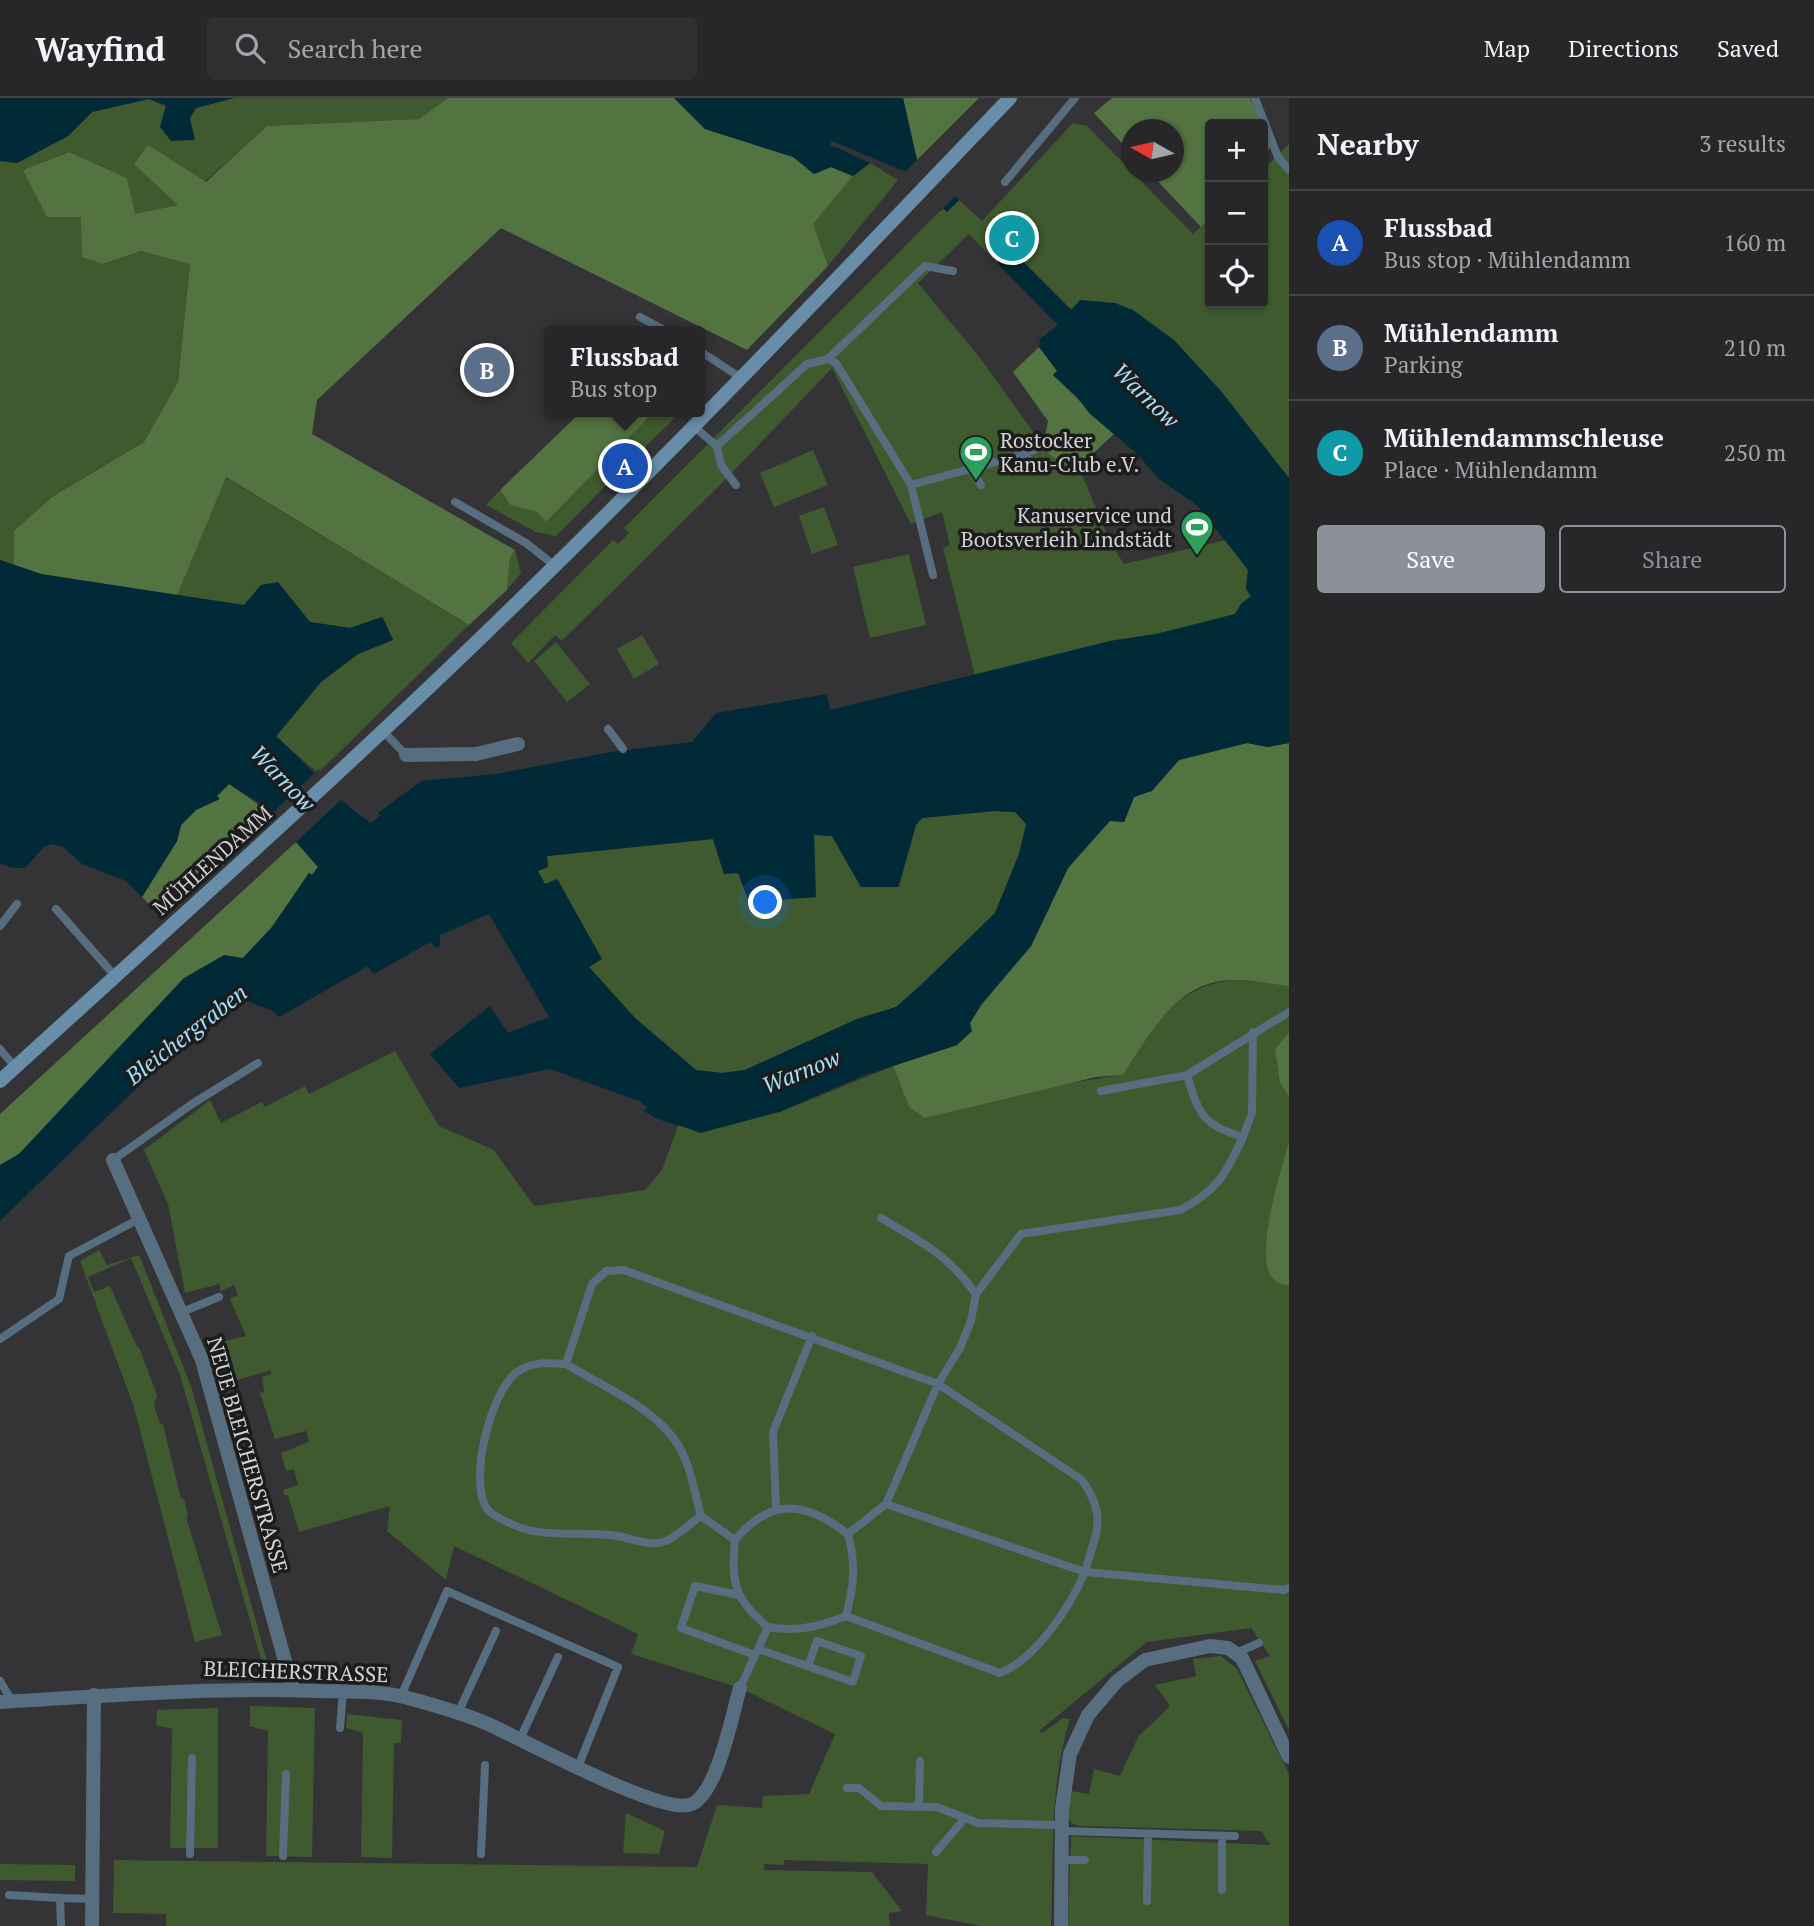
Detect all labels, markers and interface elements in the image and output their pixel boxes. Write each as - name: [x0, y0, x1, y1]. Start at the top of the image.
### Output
- search box: [207, 17, 697, 80]
- text: Wayfind: [35, 27, 165, 70]
- icon: search: [231, 29, 269, 67]
- text: Search here: [287, 31, 423, 65]
- text: Map: [1484, 32, 1530, 64]
- text: Directions: [1568, 32, 1679, 64]
- text: Saved: [1717, 32, 1779, 64]
- north arrow: [1121, 119, 1184, 182]
- map controls: [1205, 119, 1268, 308]
- button: +: [1205, 119, 1268, 182]
- text: Nearby: [1317, 124, 1419, 164]
- text: 3 results: [1699, 128, 1786, 159]
- button: −: [1205, 182, 1268, 245]
- text: Flussbad: [1384, 210, 1493, 244]
- pin: C: [989, 212, 1035, 264]
- text: A: [1332, 227, 1348, 258]
- text: 160 m: [1724, 227, 1786, 258]
- text: Bus stop · Mühlendamm: [1384, 244, 1631, 275]
- button: locate: [1205, 245, 1268, 308]
- text: Mühlendamm: [1384, 315, 1558, 349]
- popup: [544, 326, 705, 417]
- text: B: [1333, 332, 1347, 363]
- text: 210 m: [1724, 332, 1786, 363]
- text: Flussbad: [570, 339, 679, 373]
- pin: B: [464, 344, 510, 396]
- text: Parking: [1384, 349, 1463, 380]
- water label: Warnow: [1106, 355, 1187, 435]
- text: Bus stop: [570, 373, 657, 404]
- text: Mühlendammschleuse: [1384, 420, 1664, 454]
- place label: Rostocker Kanu-Club e.V.: [1000, 426, 1139, 478]
- sports icon: Rostocker Kanu-Club e.V.: [957, 433, 995, 482]
- text: C: [1333, 437, 1348, 468]
- text: 250 m: [1724, 437, 1786, 468]
- pin: A: [602, 440, 648, 492]
- text: Place · Mühlendamm: [1384, 454, 1598, 485]
- place label: Kanuservice und Bootsverleih Lindstädt: [961, 501, 1172, 553]
- sports icon: Kanuservice und Bootsverleih Lindstädt: [1178, 508, 1216, 557]
- button: Save: [1317, 525, 1545, 593]
- button: Share: [1559, 525, 1786, 593]
- water label: Warnow: [243, 738, 323, 819]
- street label: MÜHLENDAMM: [146, 799, 278, 921]
- your location: [748, 885, 782, 919]
- water label: Bleichergraben: [118, 977, 253, 1092]
- water label: Warnow: [757, 1041, 846, 1101]
- street label: NEUE BLEICHERSTRASSE: [201, 1334, 295, 1576]
- street label: BLEICHERSTRASSE: [203, 1654, 389, 1688]

